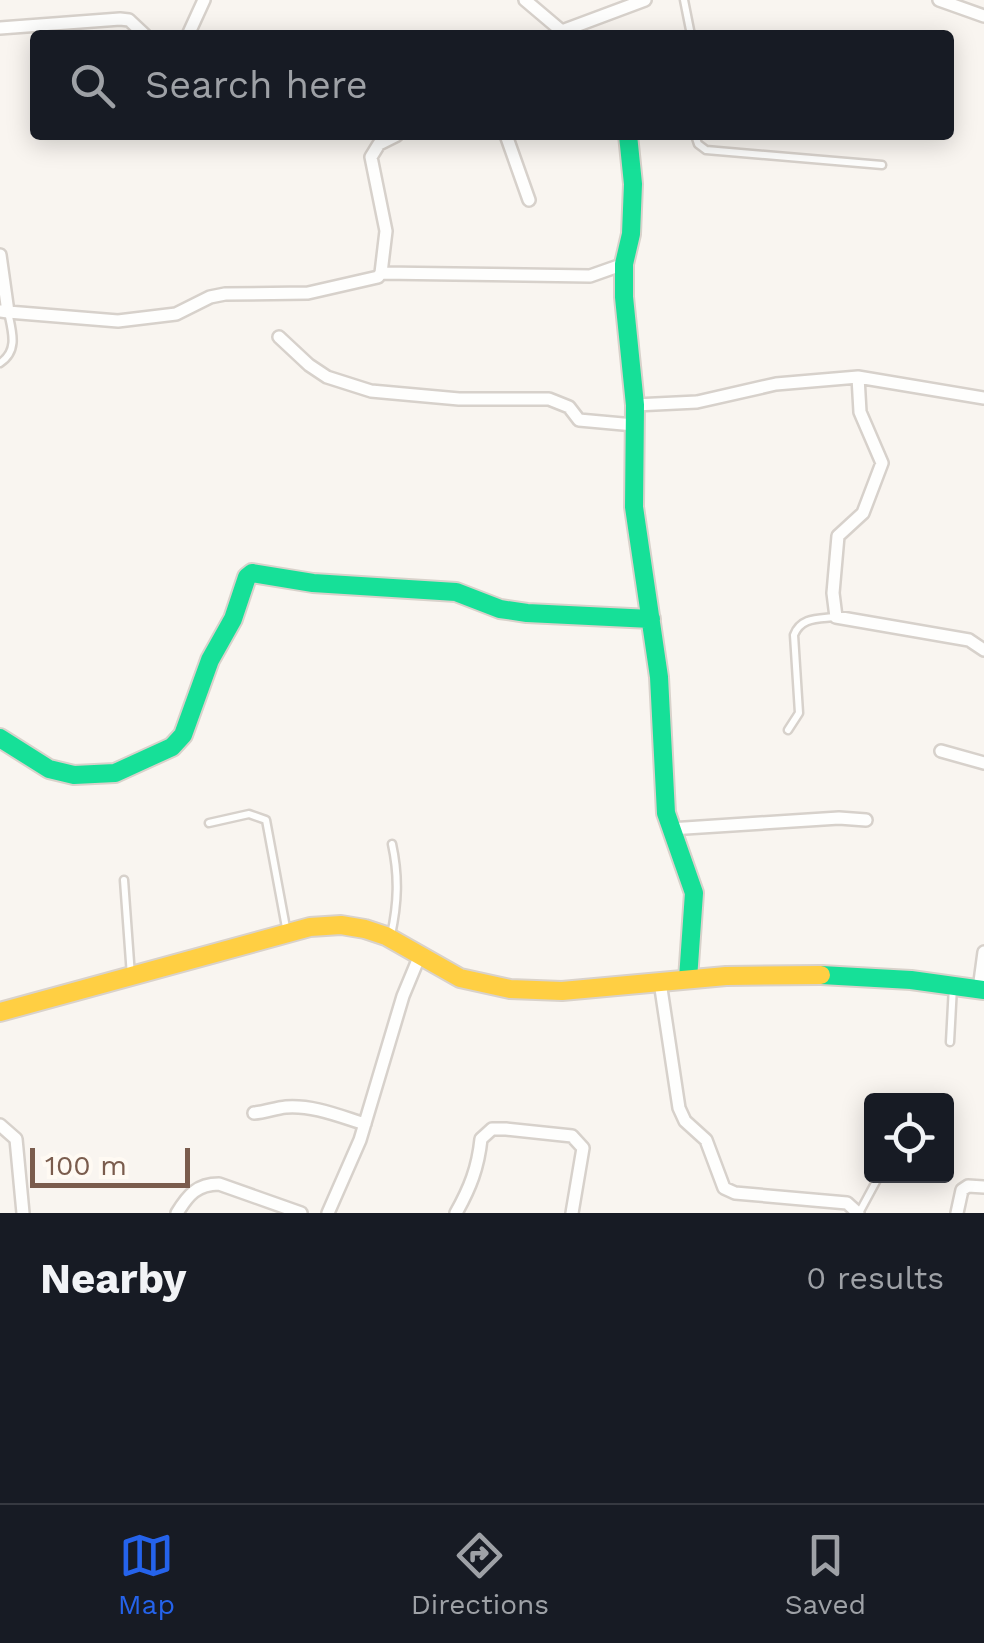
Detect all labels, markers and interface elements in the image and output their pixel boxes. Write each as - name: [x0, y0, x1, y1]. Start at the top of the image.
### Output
- search box: [30, 30, 954, 140]
- icon: search: [65, 58, 120, 113]
- text: Search here: [145, 63, 368, 107]
- map controls: [864, 1093, 954, 1183]
- button: locate: [864, 1093, 954, 1183]
- scale bar: [30, 1143, 190, 1188]
- text: 100 m: [45, 1149, 127, 1182]
- text: Nearby: [40, 1254, 187, 1303]
- text: 0 results: [806, 1259, 944, 1297]
- tab: Map: [118, 1528, 175, 1621]
- tab: Directions: [411, 1528, 549, 1621]
- tab: Saved: [785, 1528, 866, 1621]

